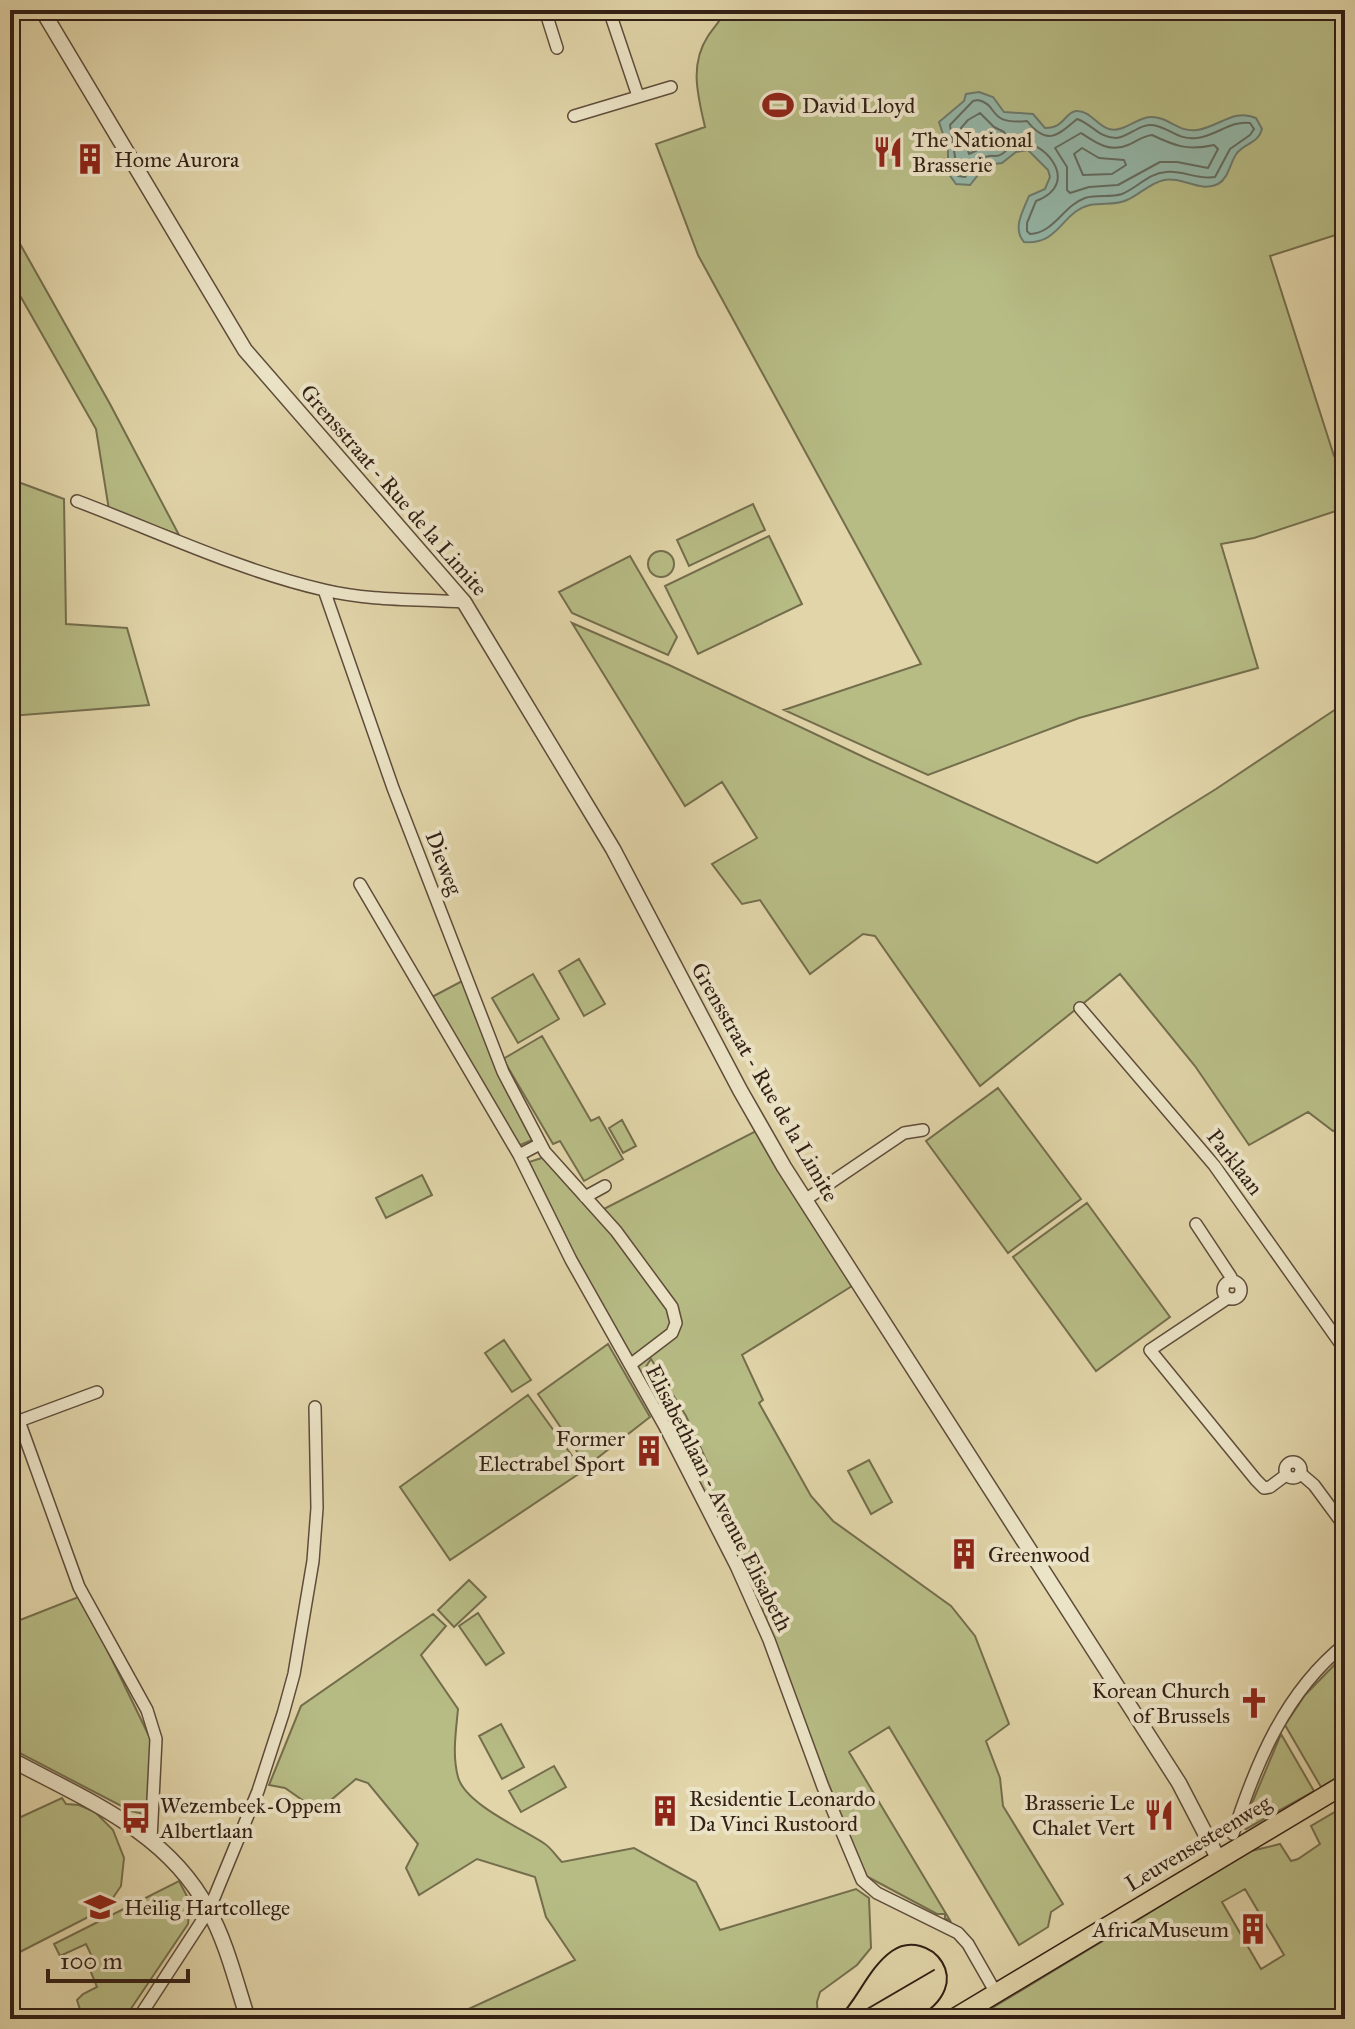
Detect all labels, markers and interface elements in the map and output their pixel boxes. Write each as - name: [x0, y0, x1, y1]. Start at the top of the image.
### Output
- sports icon: David Lloyd: [761, 88, 795, 122]
- place label: David Lloyd: [802, 92, 915, 119]
- place label: The National Brasserie: [912, 126, 1033, 178]
- restaurant icon: The National Brasserie: [871, 135, 905, 169]
- building icon: Home Aurora: [73, 142, 107, 176]
- place label: Home Aurora: [114, 146, 240, 173]
- street label: Grensstraat - Rue de la Limite: [295, 379, 493, 601]
- street label: Dieweg: [420, 827, 469, 899]
- street label: Grensstraat - Rue de la Limite: [685, 958, 845, 1206]
- street label: Parklaan: [1201, 1124, 1269, 1200]
- street label: Elisabethlaan - Avenue Elisabeth: [640, 1360, 798, 1636]
- place label: Former Electrabel Sport: [478, 1425, 626, 1477]
- building icon: Former Electrabel Sport: [632, 1434, 666, 1468]
- building icon: Greenwood: [947, 1537, 981, 1571]
- place label: Greenwood: [988, 1541, 1090, 1568]
- place label: Korean Church of Brussels: [1092, 1677, 1230, 1729]
- church icon: Korean Church of Brussels: [1237, 1686, 1271, 1720]
- place label: Residentie Leonardo Da Vinci Rustoord: [689, 1785, 875, 1837]
- place label: Brasserie Le Chalet Vert: [1024, 1789, 1135, 1841]
- street label: Leuvensesteenweg: [1120, 1789, 1276, 1897]
- place label: Wezembeek-Oppem Albertlaan: [159, 1792, 342, 1844]
- building icon: Residentie Leonardo Da Vinci Rustoord: [648, 1794, 682, 1828]
- restaurant icon: Brasserie Le Chalet Vert: [1142, 1798, 1176, 1832]
- bus stop icon: Wezembeek-Oppem Albertlaan: [119, 1801, 153, 1835]
- school or university icon: Heilig Hartcollege: [83, 1890, 117, 1924]
- place label: Heilig Hartcollege: [124, 1894, 290, 1921]
- building icon: AfricaMuseum: [1236, 1912, 1270, 1946]
- place label: AfricaMuseum: [1091, 1916, 1230, 1943]
- scale bar: [48, 1933, 188, 1983]
- text: 100 m: [60, 1946, 123, 1976]

